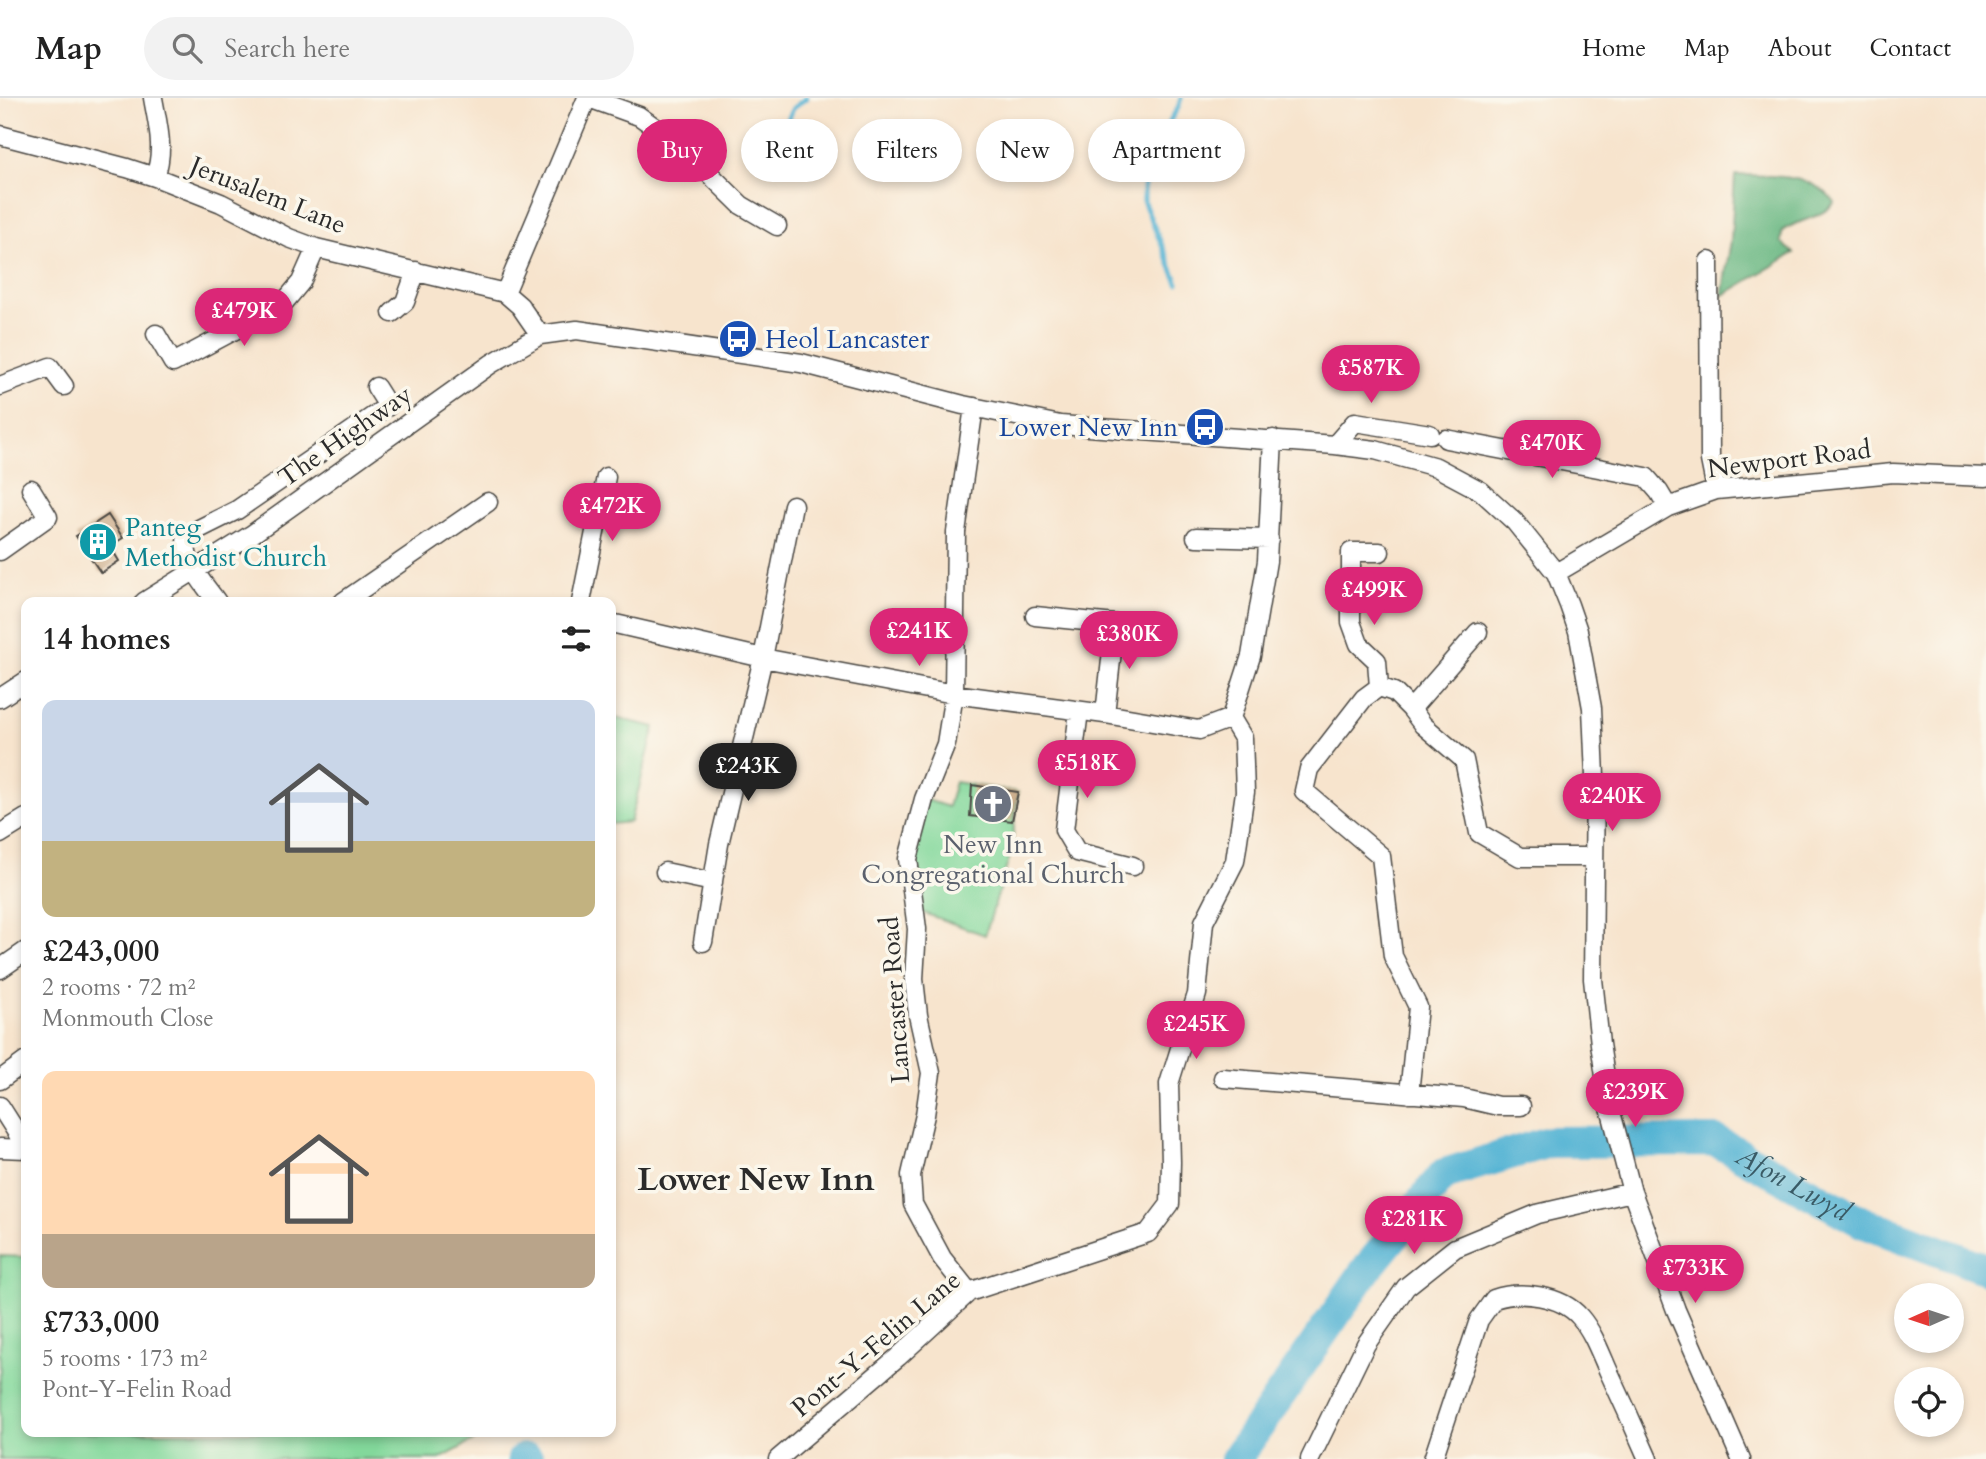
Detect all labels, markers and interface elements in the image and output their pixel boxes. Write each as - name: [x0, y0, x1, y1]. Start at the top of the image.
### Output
- search box: [144, 17, 634, 80]
- text: Map: [35, 26, 102, 71]
- icon: search: [168, 29, 206, 67]
- text: Search here: [224, 31, 350, 66]
- text: Home: [1582, 32, 1646, 65]
- text: Map: [1684, 32, 1730, 65]
- text: About: [1768, 32, 1832, 65]
- text: Contact: [1870, 32, 1951, 65]
- chip: Buy: [637, 119, 727, 182]
- chip: Rent: [741, 119, 838, 182]
- chip: Filters: [852, 119, 962, 182]
- chip: New: [976, 119, 1074, 182]
- chip: Apartment: [1088, 119, 1245, 182]
- street label: Jerusalem Lane: [181, 146, 351, 242]
- pin: £479K: [195, 288, 293, 348]
- text: £479K: [211, 295, 277, 326]
- bus stop icon: Heol Lancaster: [717, 318, 759, 360]
- place label: Heol Lancaster: [765, 322, 930, 357]
- pin: £587K: [1322, 345, 1420, 405]
- text: £587K: [1338, 352, 1404, 383]
- street label: The Highway: [271, 377, 419, 495]
- bus stop icon: Lower New Inn: [1184, 406, 1226, 448]
- place label: Lower New Inn: [999, 410, 1178, 445]
- pin: £470K: [1503, 420, 1601, 480]
- text: £470K: [1519, 427, 1585, 458]
- street label: Newport Road: [1705, 432, 1873, 486]
- pin: £472K: [563, 484, 661, 543]
- text: £472K: [579, 490, 645, 521]
- place label: Panteg Methodist Church: [125, 510, 327, 575]
- building icon: Panteg Methodist Church: [77, 521, 119, 563]
- pin: £499K: [1325, 568, 1423, 627]
- text: £499K: [1341, 574, 1407, 605]
- pin: £241K: [870, 608, 968, 668]
- pin: £380K: [1080, 612, 1178, 671]
- text: £241K: [886, 615, 952, 646]
- text: £380K: [1096, 618, 1162, 649]
- text: 14 homes: [42, 619, 171, 660]
- icon: filters: [557, 620, 595, 658]
- pin: £518K: [1038, 740, 1136, 800]
- pin: £243K: [699, 744, 797, 803]
- icon: home: [256, 745, 382, 871]
- text: £518K: [1054, 747, 1120, 778]
- text: £243K: [715, 750, 781, 781]
- pin: £240K: [1563, 774, 1661, 833]
- text: £240K: [1579, 780, 1645, 811]
- church icon: New Inn Congregational Church: [972, 783, 1014, 825]
- place label: New Inn Congregational Church: [861, 827, 1125, 892]
- street label: Lancaster Road: [872, 915, 918, 1085]
- text: £243,000: [42, 931, 159, 972]
- text: 2 rooms · 72 m²: [42, 972, 195, 1003]
- pin: £245K: [1147, 1002, 1245, 1061]
- text: Monmouth Close: [42, 1003, 214, 1034]
- text: £245K: [1163, 1008, 1229, 1039]
- pin: £239K: [1586, 1070, 1684, 1129]
- text: £239K: [1602, 1076, 1668, 1107]
- icon: home: [256, 1116, 382, 1242]
- water label: Afon Lwyd: [1728, 1136, 1858, 1232]
- district label: Lower New Inn: [637, 1157, 875, 1202]
- pin: £281K: [1365, 1196, 1463, 1256]
- text: £281K: [1381, 1203, 1447, 1234]
- pin: £733K: [1646, 1246, 1744, 1305]
- text: £733K: [1662, 1252, 1728, 1283]
- street label: Pont-Y-Felin Lane: [784, 1263, 968, 1425]
- north arrow: [1894, 1283, 1964, 1353]
- map controls: [1894, 1283, 1964, 1437]
- text: £733,000: [42, 1302, 159, 1343]
- text: 5 rooms · 173 m²: [42, 1343, 207, 1374]
- button: locate: [1894, 1367, 1964, 1437]
- text: Pont-Y-Felin Road: [42, 1374, 232, 1405]

